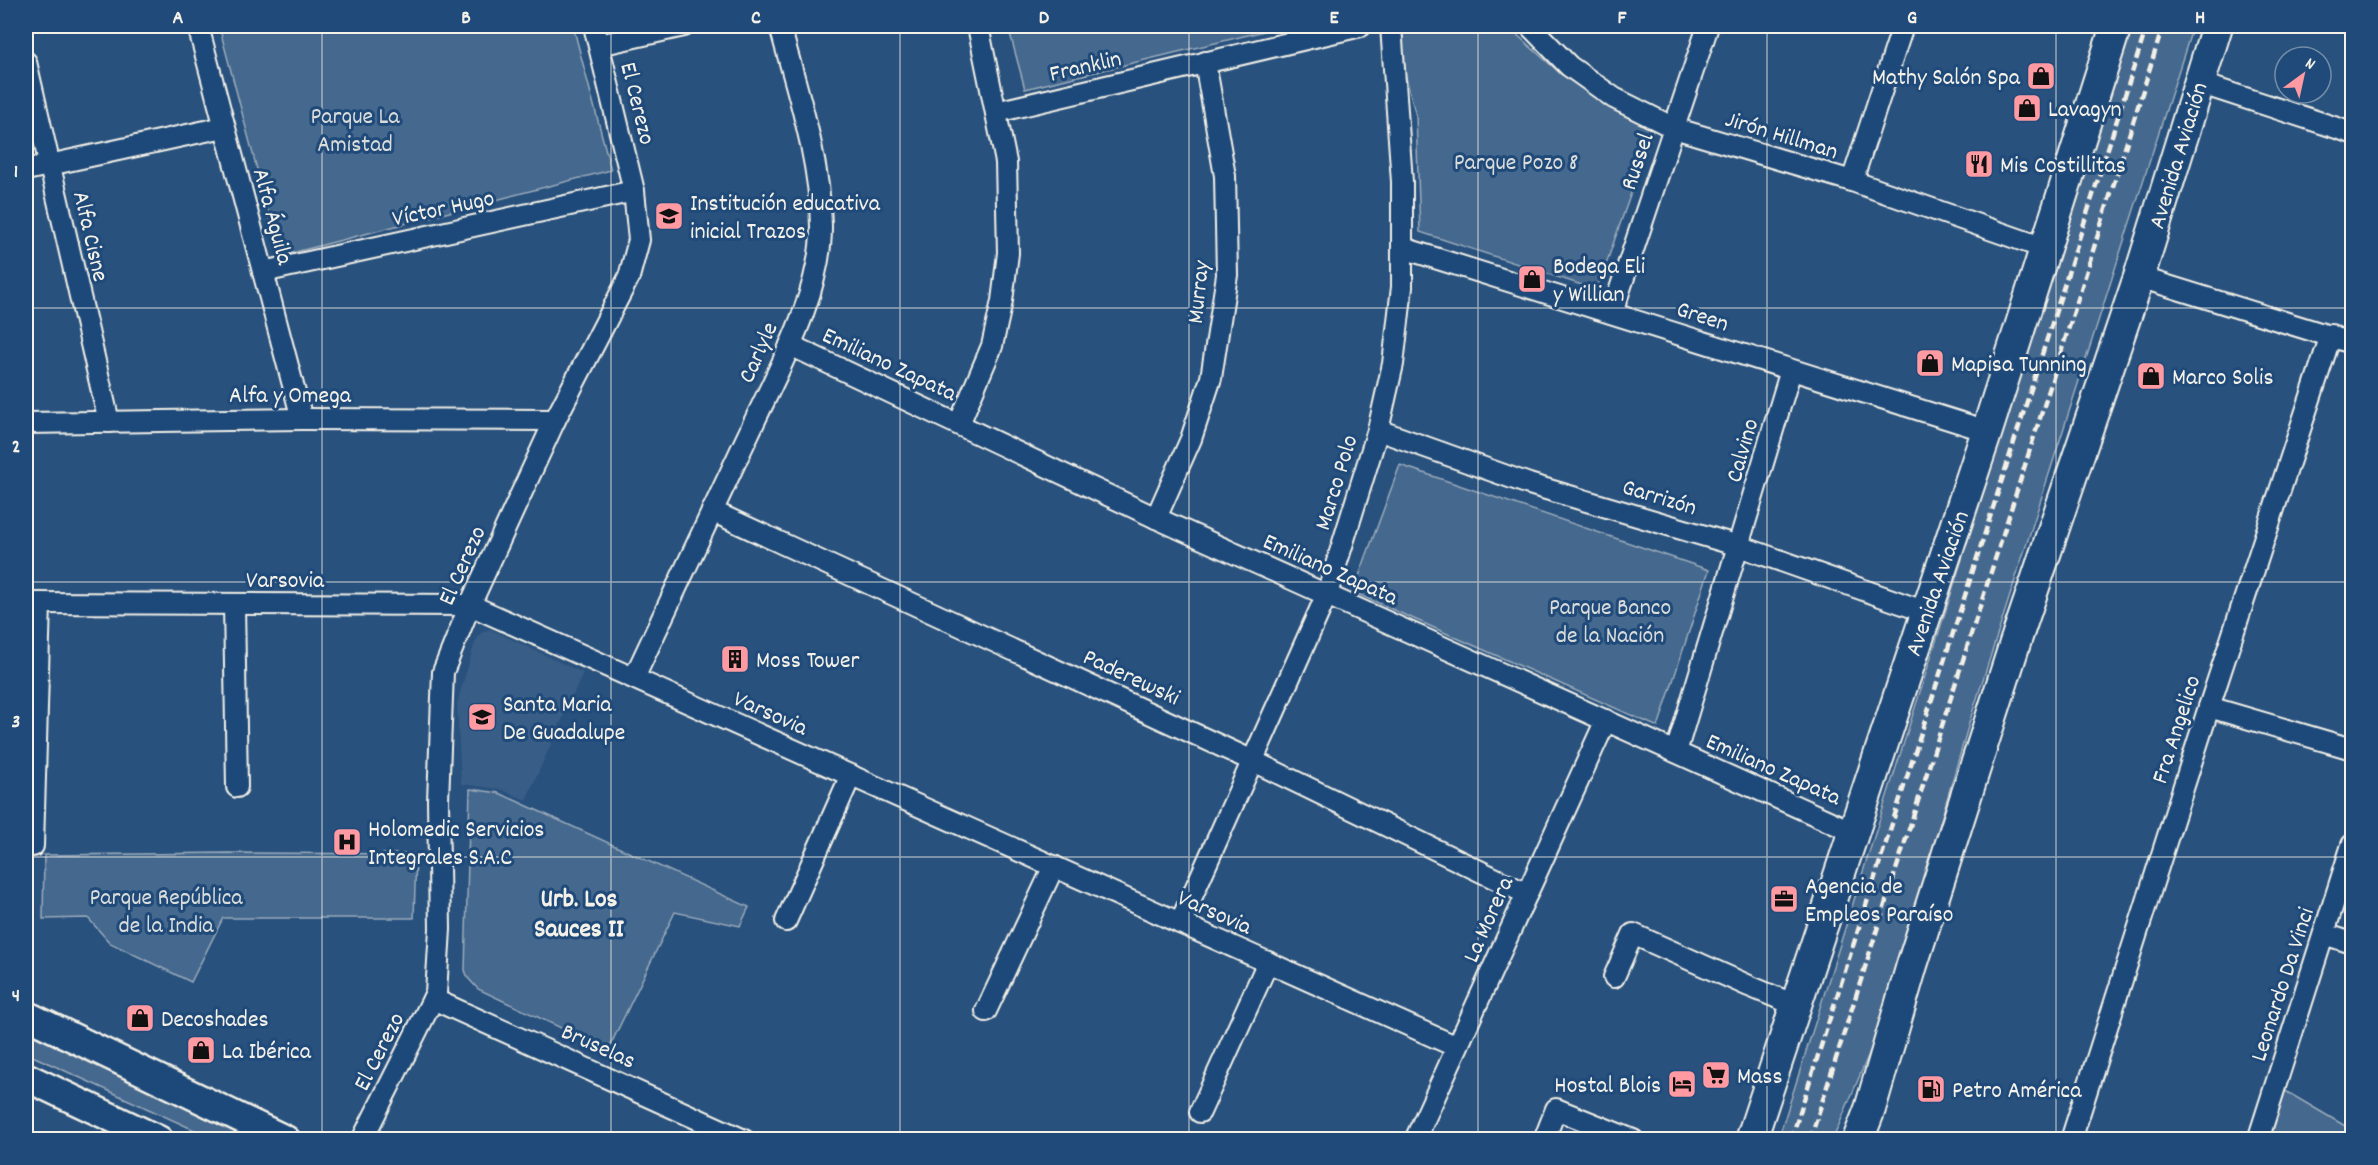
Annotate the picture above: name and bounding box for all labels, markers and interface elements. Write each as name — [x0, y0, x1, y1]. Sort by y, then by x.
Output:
text: A — [173, 5, 184, 33]
text: B — [461, 5, 471, 33]
text: C — [751, 5, 761, 33]
text: D — [1039, 5, 1050, 33]
text: E — [1329, 5, 1339, 33]
text: F — [1618, 5, 1628, 33]
text: G — [1907, 5, 1917, 33]
text: H — [2195, 5, 2205, 33]
street label: Franklin — [1046, 43, 1125, 93]
north arrow — [2273, 45, 2333, 105]
text: N — [2300, 53, 2319, 76]
street label: El Cerezo — [609, 59, 663, 148]
shop icon: Mathy Salón Spa — [2025, 60, 2057, 92]
place label: Mathy Salón Spa — [1872, 62, 2021, 96]
street label: Avenida Aviación — [2141, 78, 2218, 233]
shop icon: Lavagyn — [2011, 92, 2043, 124]
place label: Lavagyn — [2048, 94, 2122, 128]
park label: Parque La Amistad — [310, 101, 400, 163]
street label: Jirón Hillman — [1721, 104, 1842, 170]
street label: Russel — [1613, 129, 1665, 195]
park label: Parque Pozo 8 — [1454, 147, 1578, 181]
restaurant icon: Mis Costillitas — [1963, 148, 1995, 180]
place label: Mis Costillitas — [2000, 150, 2126, 184]
text: 1 — [14, 159, 18, 187]
street label: Alfa Águila — [242, 165, 300, 270]
street label: Víctor Hugo — [390, 183, 498, 237]
street label: Alfa Cisne — [62, 188, 116, 285]
place label: Institución educativa inicial Trazos — [690, 188, 881, 250]
school or university icon: Institución educativa inicial Trazos — [653, 200, 685, 232]
place label: Bodega Eli y Willian — [1553, 251, 1645, 313]
street label: Murray — [1180, 258, 1220, 326]
shop icon: Bodega Eli y Willian — [1516, 263, 1548, 295]
street label: Green — [1672, 293, 1733, 342]
street label: Carlyle — [731, 317, 788, 389]
street label: Emiliano Zapata — [816, 320, 962, 412]
shop icon: Mapisa Tunning — [1914, 347, 1946, 379]
place label: Mapisa Tunning — [1951, 349, 2087, 383]
shop icon: Marco Solis — [2135, 360, 2167, 392]
place label: Marco Solis — [2172, 362, 2274, 396]
street label: Alfa y Omega — [229, 380, 352, 414]
street label: Calvino — [1719, 415, 1769, 487]
street label: Marco Polo — [1307, 431, 1368, 535]
text: 2 — [12, 434, 20, 462]
street label: Garrizón — [1618, 471, 1701, 526]
street label: Avenida Aviación — [1898, 507, 1980, 661]
street label: El Cerezo — [431, 521, 496, 611]
street label: Emiliano Zapata — [1257, 526, 1403, 616]
street label: Varsovia — [246, 565, 325, 599]
park label: Parque Banco de la Nación — [1549, 592, 1671, 654]
street label: Paderewski — [1077, 641, 1185, 716]
building icon: Moss Tower — [719, 643, 751, 675]
place label: Moss Tower — [756, 645, 860, 679]
street label: Fra Angelico — [2144, 671, 2211, 788]
street label: Varsovia — [727, 683, 813, 746]
place label: Santa Maria De Guadalupe — [503, 689, 625, 751]
school or university icon: Santa Maria De Guadalupe — [466, 701, 498, 733]
text: 3 — [12, 709, 20, 737]
street label: Emiliano Zapata — [1700, 726, 1846, 816]
place label: Holomedic Servicios Integrales S.A.C — [368, 814, 544, 876]
hospital icon: Holomedic Servicios Integrales S.A.C — [331, 826, 363, 858]
street label: La Morera — [1456, 871, 1524, 969]
place label: Agencia de Empleos Paraíso — [1805, 871, 1954, 933]
park label: Parque República de la India — [89, 882, 243, 944]
district label: Urb. Los Sauces II — [534, 882, 625, 949]
street label: Varsovia — [1171, 882, 1257, 945]
office icon: Agencia de Empleos Paraíso — [1768, 883, 1800, 915]
street label: Leonardo Da Vinci — [2243, 904, 2325, 1066]
text: 4 — [12, 983, 20, 1011]
shop icon: Decoshades — [124, 1002, 156, 1034]
place label: Decoshades — [161, 1004, 269, 1038]
street label: El Cerezo — [347, 1007, 415, 1097]
street label: Bruselas — [555, 1016, 640, 1079]
shop icon: La Ibérica — [185, 1034, 217, 1066]
place label: La Ibérica — [222, 1036, 312, 1070]
supermarket icon: Mass — [1700, 1059, 1732, 1091]
place label: Mass — [1737, 1061, 1783, 1095]
hotel icon: Hostal Blois — [1666, 1068, 1698, 1100]
place label: Hostal Blois — [1554, 1070, 1661, 1104]
fuel station icon: Petro América — [1915, 1073, 1947, 1105]
place label: Petro América — [1952, 1075, 2082, 1109]

